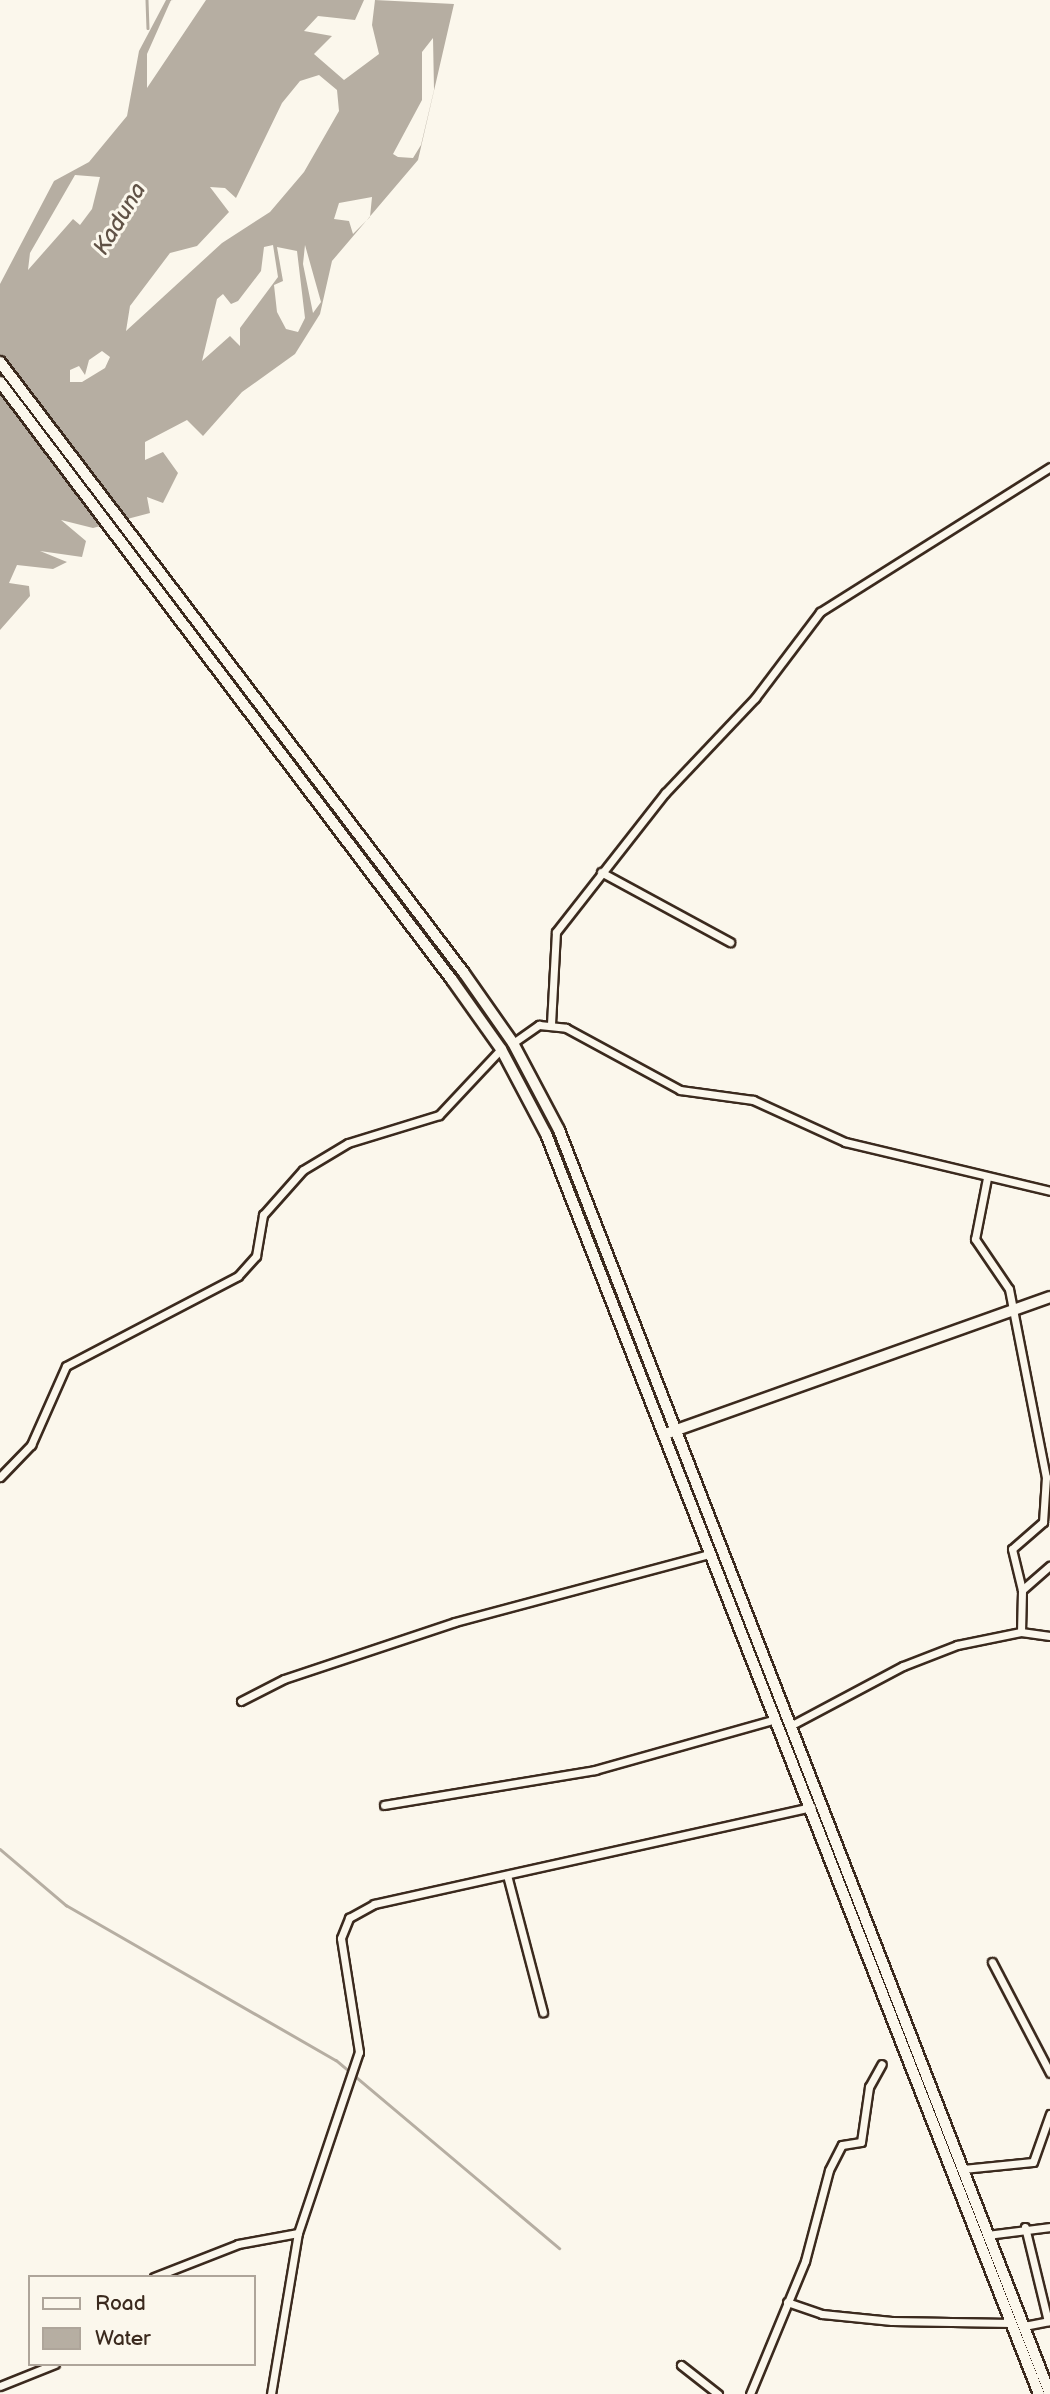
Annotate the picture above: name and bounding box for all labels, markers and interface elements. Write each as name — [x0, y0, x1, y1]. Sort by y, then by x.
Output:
water label: Kaduna — [88, 178, 152, 260]
legend — [28, 2275, 256, 2366]
text: Road — [95, 2291, 146, 2316]
text: Water — [95, 2326, 151, 2351]

